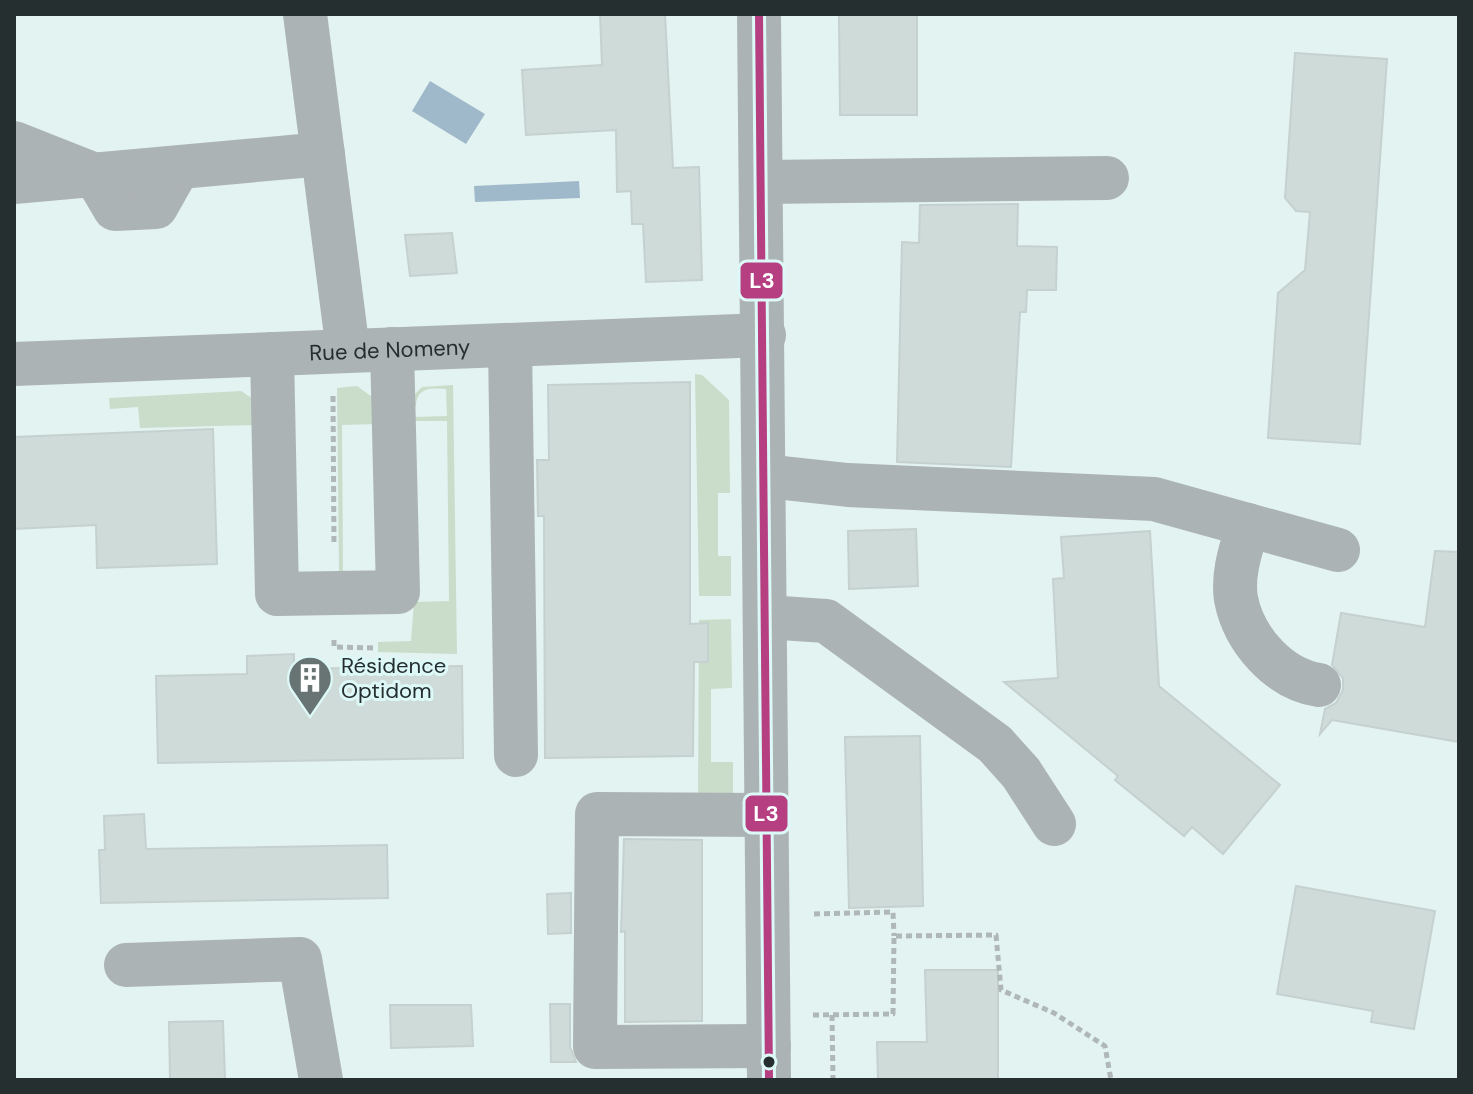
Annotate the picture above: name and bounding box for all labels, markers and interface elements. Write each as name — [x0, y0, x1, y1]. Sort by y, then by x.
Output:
line badge: L3 — [739, 261, 784, 300]
text: L3 — [749, 266, 775, 295]
street label: Rue de Nomeny — [309, 332, 471, 368]
place label: Résidence Optidom — [341, 651, 446, 705]
building icon: Résidence Optidom — [286, 654, 334, 717]
line badge: L3 — [744, 794, 789, 833]
text: L3 — [753, 799, 779, 828]
unlabelled marker — [761, 1054, 777, 1070]

